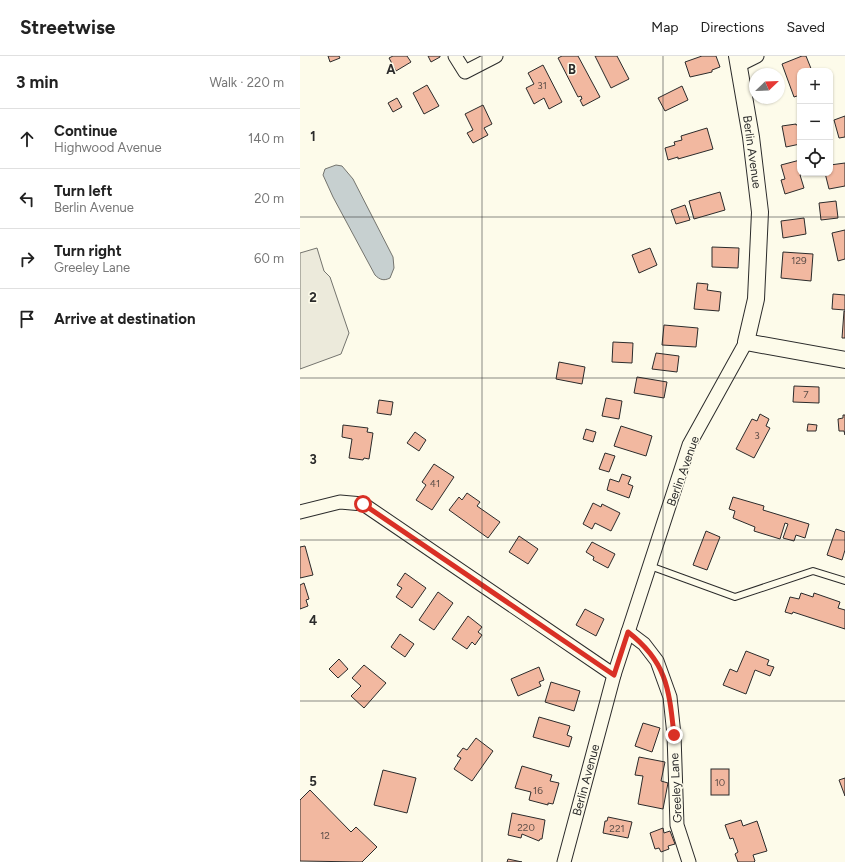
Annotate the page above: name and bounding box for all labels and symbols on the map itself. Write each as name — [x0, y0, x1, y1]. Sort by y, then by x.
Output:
text: A — [386, 62, 396, 77]
text: B — [568, 62, 576, 77]
north arrow — [749, 68, 785, 104]
house number: 31 — [537, 79, 547, 92]
street label: Berlin Avenue — [740, 115, 764, 190]
text: 1 — [310, 129, 316, 144]
house number: 129 — [791, 254, 807, 267]
text: 2 — [309, 290, 317, 305]
house number: 7 — [803, 388, 809, 401]
house number: 3 — [754, 429, 760, 442]
street label: Berlin Avenue — [664, 434, 702, 508]
text: 3 — [309, 452, 317, 467]
house number: 41 — [430, 477, 440, 490]
route start — [354, 495, 372, 513]
text: 4 — [309, 613, 317, 628]
route end — [665, 726, 683, 744]
street label: Berlin Avenue — [570, 742, 602, 817]
street label: Greeley Lane — [667, 752, 685, 823]
text: 5 — [309, 774, 317, 789]
house number: 10 — [715, 776, 725, 789]
house number: 16 — [533, 784, 543, 797]
house number: 220 — [517, 821, 535, 834]
house number: 221 — [609, 822, 625, 835]
house number: 12 — [320, 829, 330, 842]

